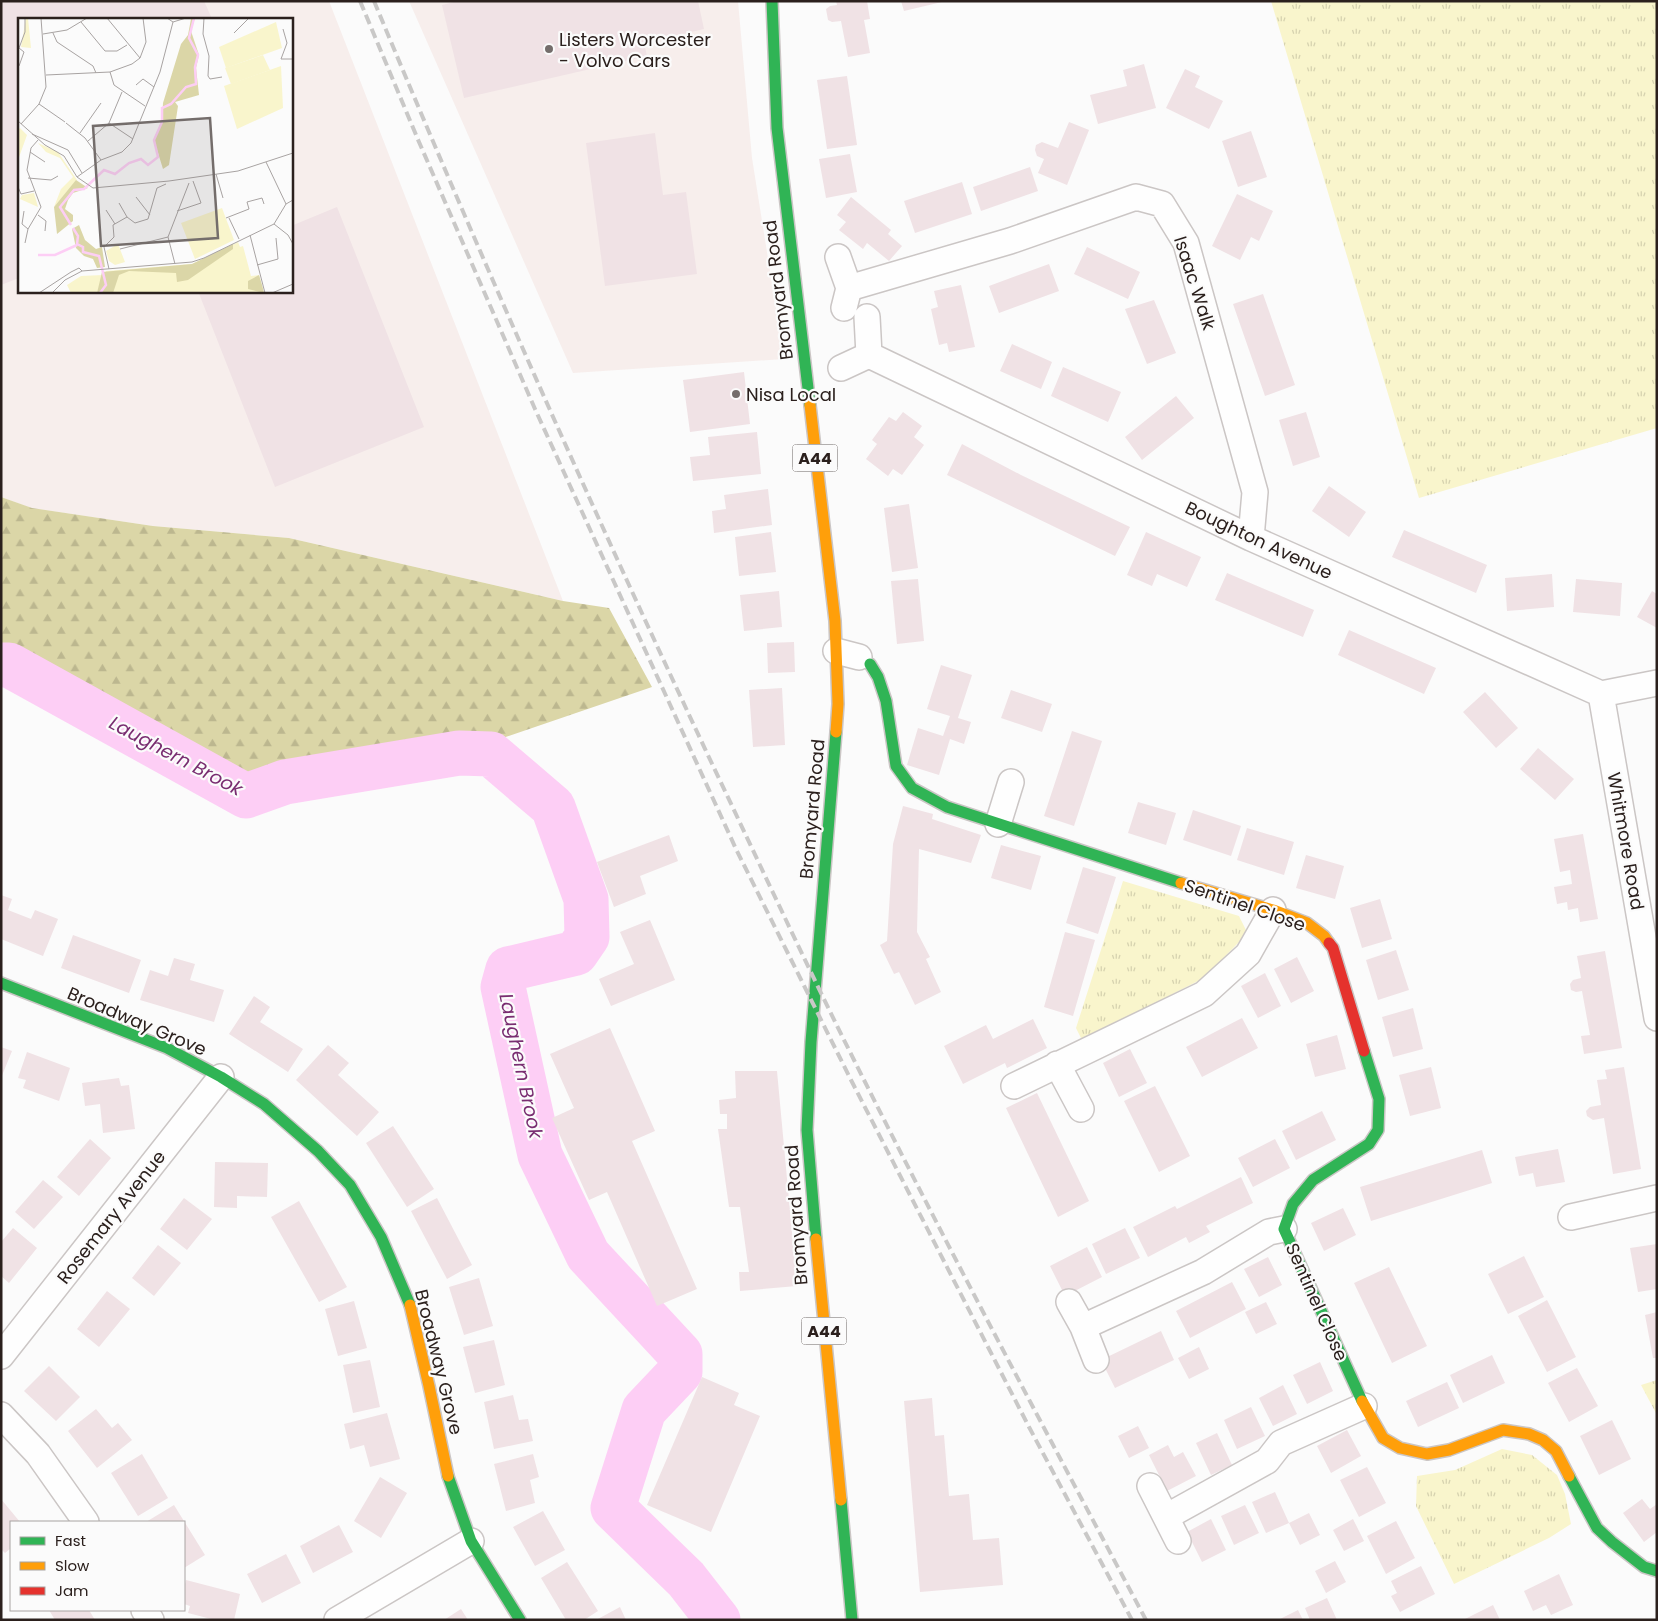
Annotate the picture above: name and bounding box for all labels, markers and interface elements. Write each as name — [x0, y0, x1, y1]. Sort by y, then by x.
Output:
inset map — [18, 18, 292, 292]
place label: Listers Worcester - Volvo Cars — [559, 27, 711, 73]
marker: Listers Worcester - Volvo Cars — [543, 43, 555, 55]
street label: Bromyard Road — [757, 219, 799, 361]
street label: Isaac Walk — [1168, 233, 1222, 334]
place label: Nisa Local — [746, 382, 836, 407]
marker: Nisa Local — [730, 388, 742, 400]
road number: A44 — [792, 444, 838, 472]
street label: Boughton Avenue — [1181, 495, 1337, 585]
water label: Laughern Brook — [104, 709, 249, 803]
street label: Bromyard Road — [793, 738, 831, 880]
street label: Whitmore Road — [1602, 770, 1650, 912]
street label: Sentinel Close — [1181, 873, 1309, 937]
street label: Broadway Grove — [64, 980, 210, 1062]
water label: Laughern Brook — [492, 991, 550, 1142]
street label: Bromyard Road — [779, 1144, 813, 1286]
street label: Rosemary Avenue — [51, 1145, 171, 1289]
street label: Sentinel Close — [1280, 1239, 1354, 1365]
street label: Broadway Grove — [409, 1287, 469, 1437]
road number: A44 — [802, 1318, 846, 1344]
legend — [10, 1521, 185, 1611]
text: Fast — [55, 1530, 86, 1551]
text: Slow — [55, 1555, 90, 1576]
text: Jam — [55, 1580, 89, 1601]

